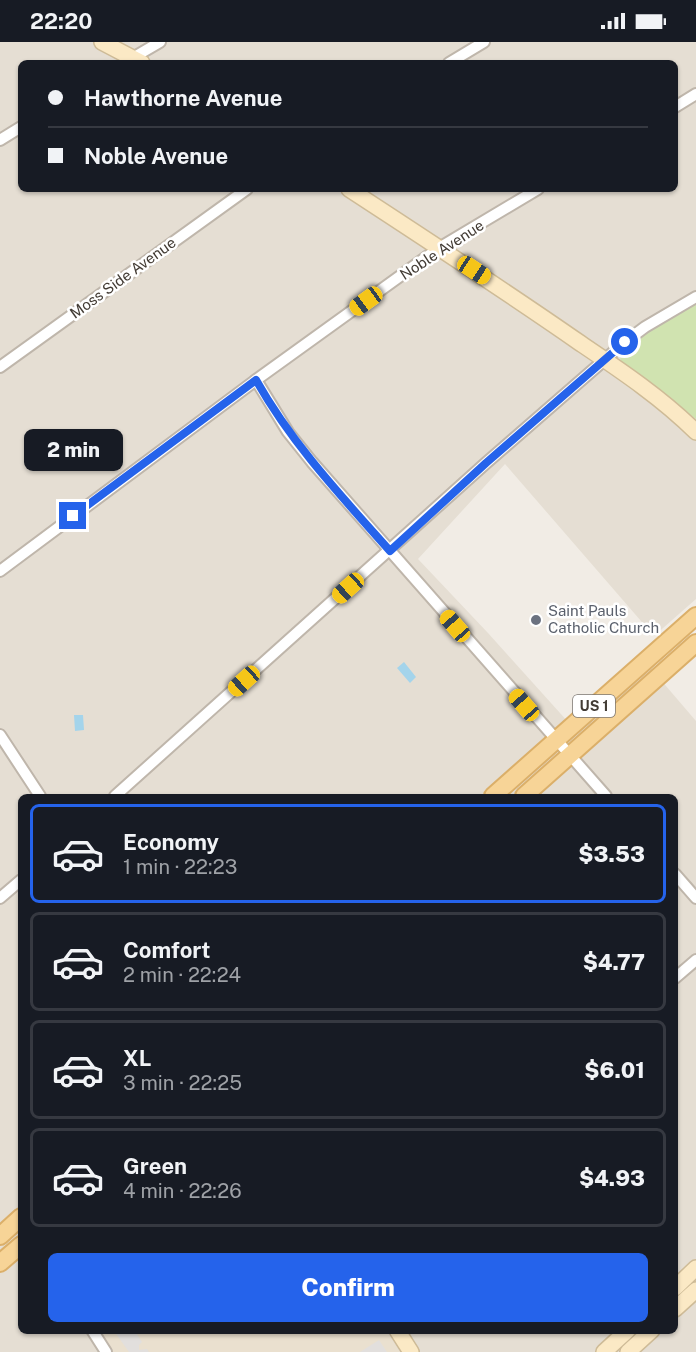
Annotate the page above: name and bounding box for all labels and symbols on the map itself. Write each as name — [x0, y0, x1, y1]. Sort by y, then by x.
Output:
street label: Noble Avenue — [397, 216, 487, 283]
street label: Moss Side Avenue — [66, 234, 179, 322]
car — [454, 253, 494, 287]
car — [346, 283, 386, 319]
route start — [611, 328, 638, 355]
callout: 2 min — [23, 429, 122, 471]
route end — [59, 502, 86, 529]
car — [329, 569, 367, 607]
place label: Saint Pauls Catholic Church — [548, 602, 659, 636]
car — [436, 607, 474, 645]
marker: Saint Pauls Catholic Church — [529, 613, 543, 627]
car — [225, 662, 263, 700]
car — [505, 686, 543, 724]
road number: US 1 — [573, 695, 615, 717]

